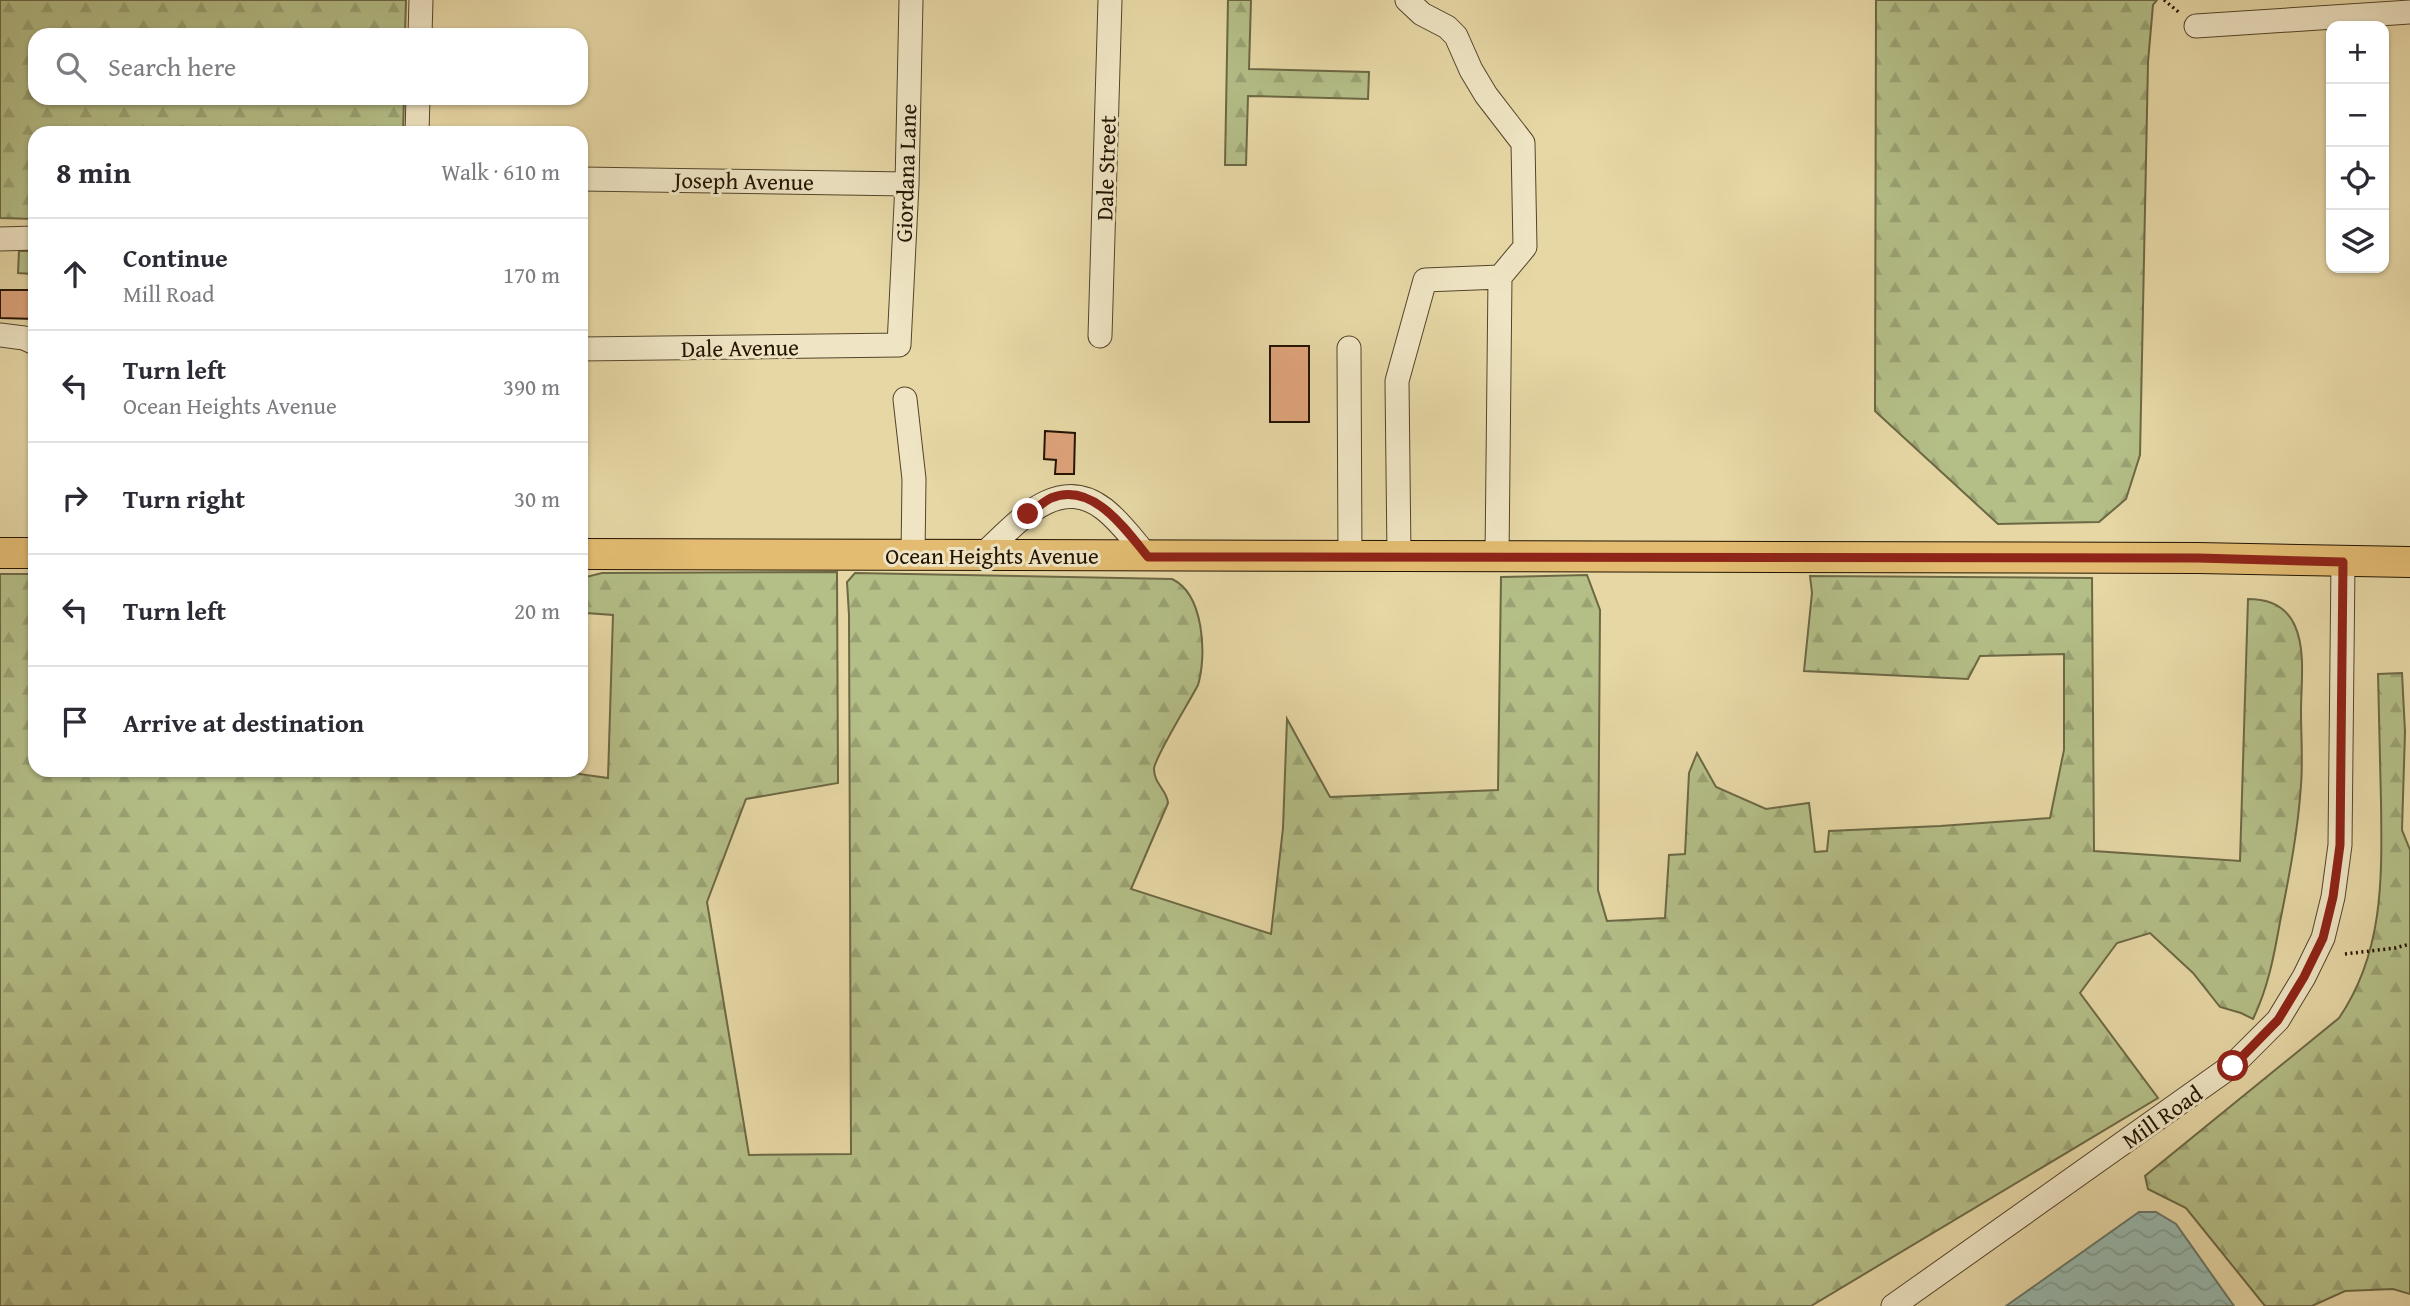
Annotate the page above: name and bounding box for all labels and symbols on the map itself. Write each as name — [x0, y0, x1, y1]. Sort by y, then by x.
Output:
street label: Giordana Lane — [887, 103, 924, 243]
street label: Dale Street — [1087, 115, 1124, 221]
street label: Joseph Avenue — [671, 163, 814, 198]
street label: Dale Avenue — [681, 330, 799, 365]
route end — [1012, 498, 1043, 529]
street label: Ocean Heights Avenue — [885, 539, 1099, 572]
route start — [2217, 1050, 2248, 1081]
street label: Mill Road — [2115, 1076, 2209, 1156]

